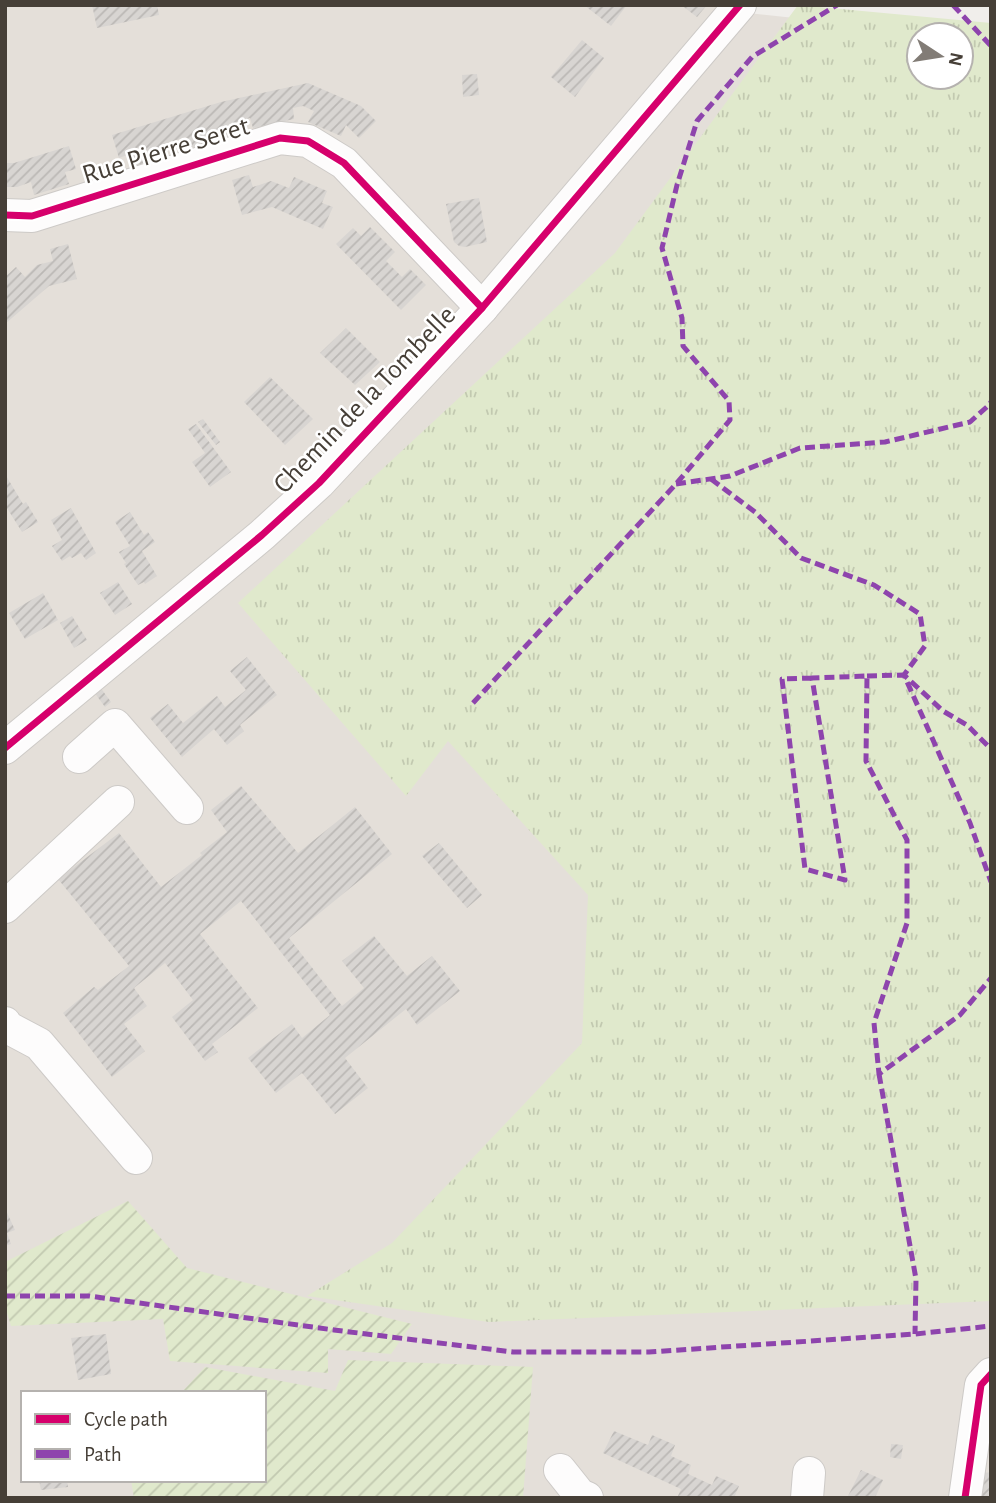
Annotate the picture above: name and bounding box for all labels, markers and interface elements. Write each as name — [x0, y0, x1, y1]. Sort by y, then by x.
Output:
north arrow — [905, 21, 975, 91]
text: N — [944, 51, 966, 68]
street label: Rue Pierre Seret — [79, 112, 253, 190]
street label: Chemin de la Tombelle — [269, 301, 461, 499]
legend — [21, 1391, 266, 1482]
text: Cycle path — [84, 1409, 168, 1430]
text: Path — [84, 1444, 122, 1465]

